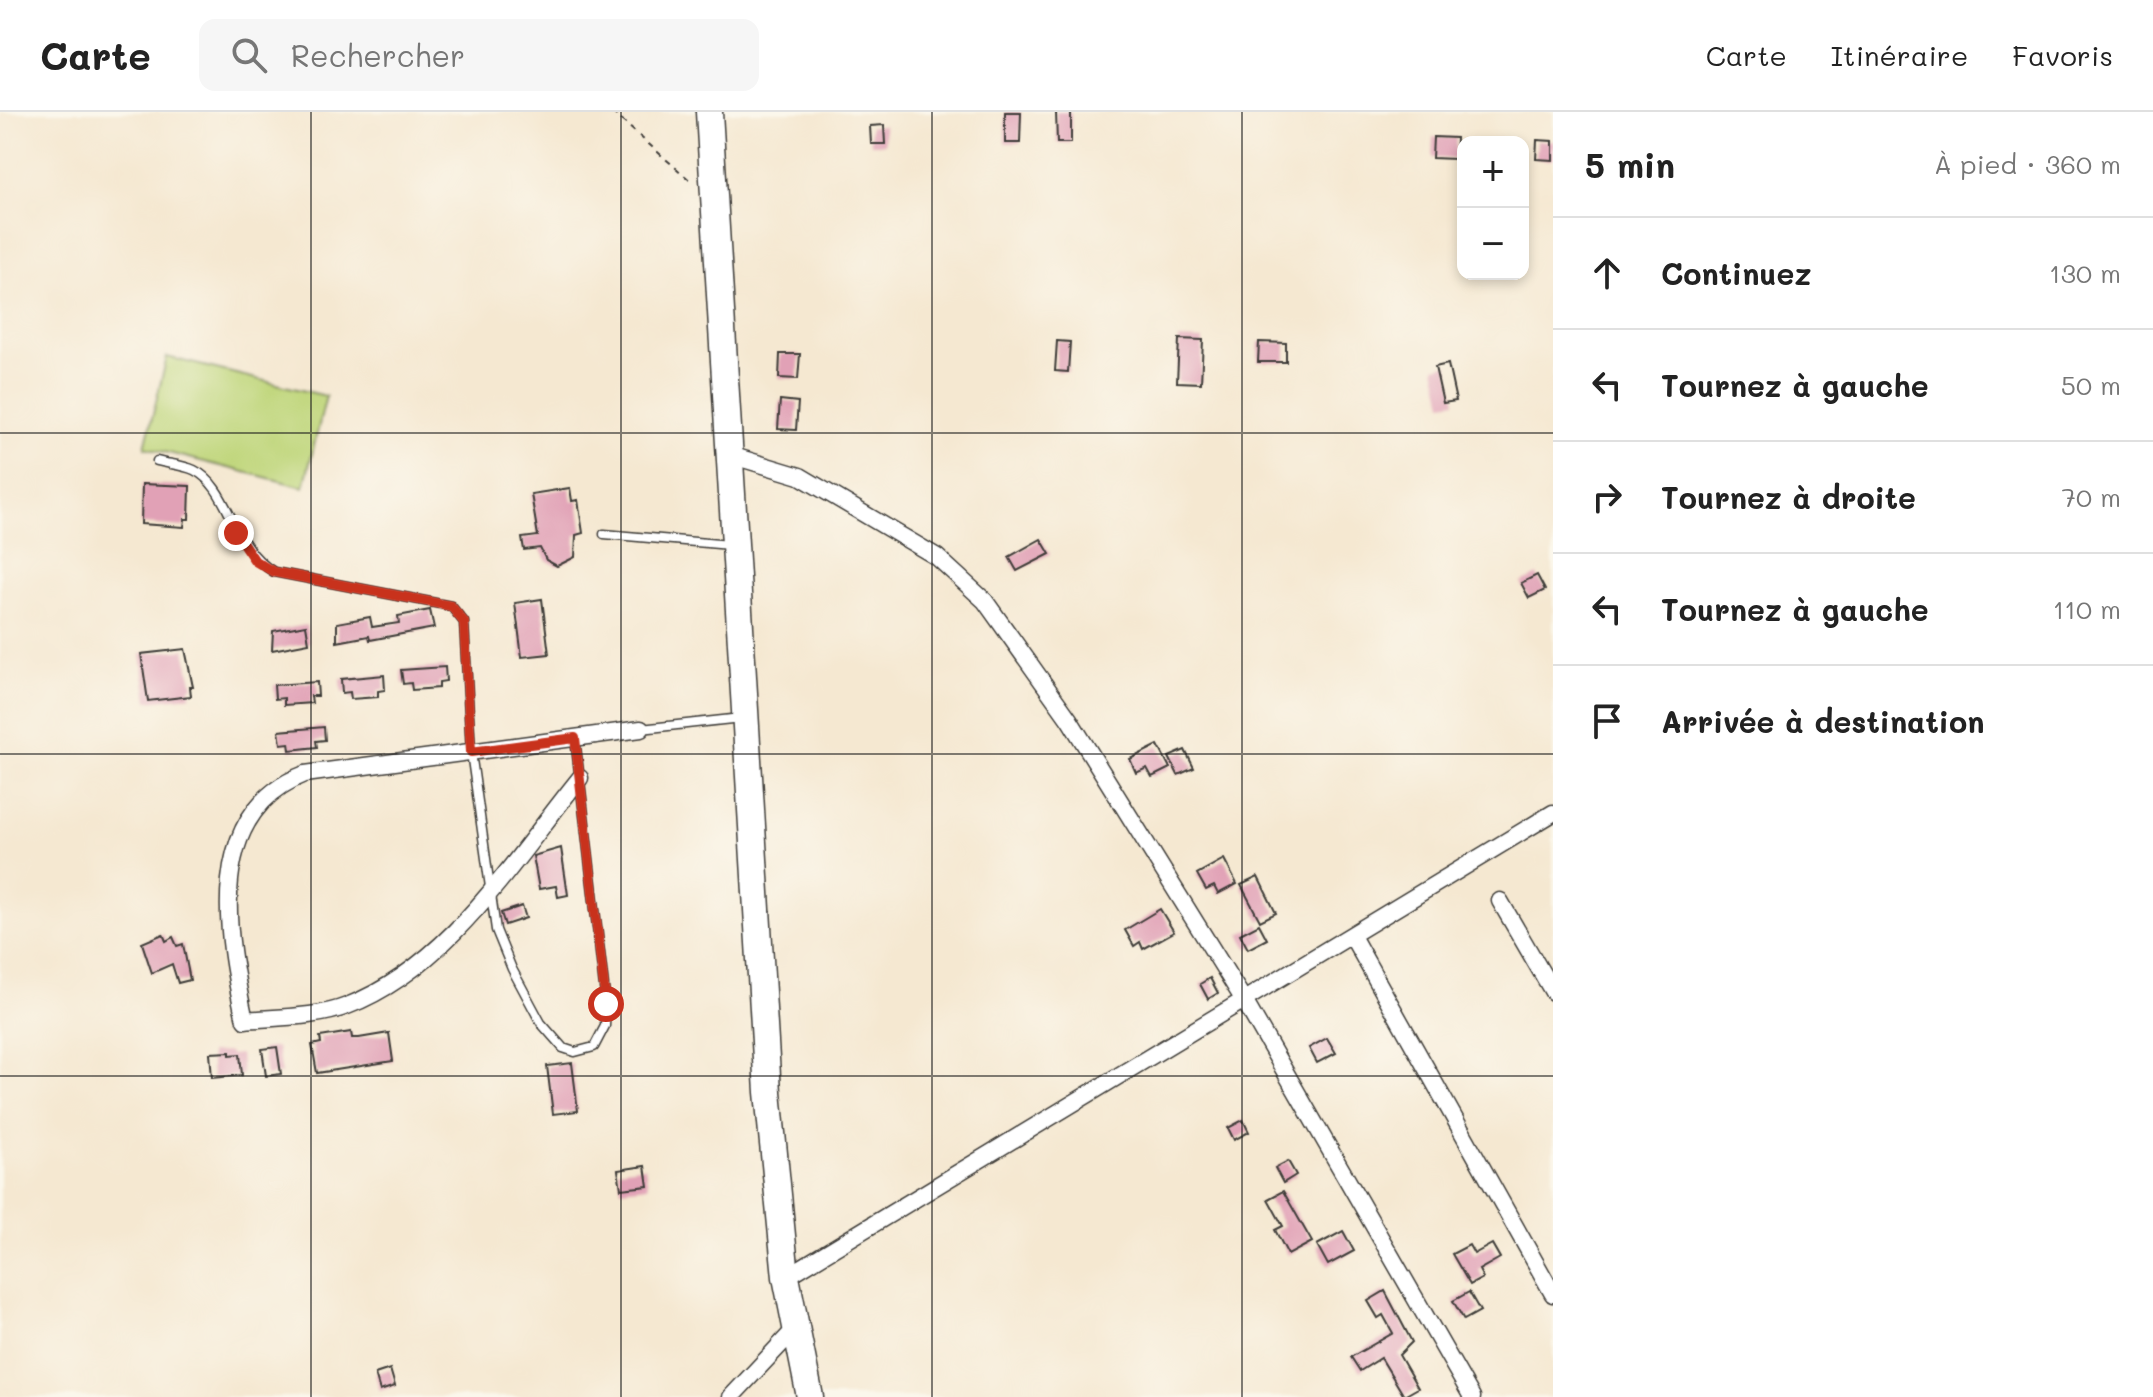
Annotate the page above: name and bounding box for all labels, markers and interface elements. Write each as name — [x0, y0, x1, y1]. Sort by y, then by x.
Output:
search box — [199, 19, 759, 91]
text: Carte — [40, 30, 151, 80]
icon: search — [227, 33, 271, 77]
text: Rechercher — [291, 35, 465, 75]
text: Carte — [1706, 37, 1787, 73]
text: Itinéraire — [1831, 37, 1968, 73]
text: Favoris — [2012, 37, 2113, 73]
map controls — [1457, 136, 1529, 280]
button: + — [1457, 136, 1529, 208]
text: 5 min — [1585, 142, 1675, 187]
text: À pied · 360 m — [1934, 147, 2121, 181]
button: − — [1457, 208, 1529, 280]
icon: ahead — [1585, 251, 1629, 295]
text: Continuez — [1661, 253, 1811, 293]
text: 130 m — [2049, 256, 2121, 290]
icon: left — [1585, 363, 1629, 407]
text: Tournez à gauche — [1661, 365, 1929, 405]
text: 50 m — [2061, 368, 2121, 402]
icon: right — [1585, 475, 1629, 519]
text: Tournez à droite — [1661, 477, 1916, 517]
text: 70 m — [2061, 480, 2121, 514]
route end — [218, 515, 254, 551]
icon: left — [1585, 587, 1629, 631]
text: Tournez à gauche — [1661, 589, 1929, 629]
text: 110 m — [2053, 592, 2121, 626]
icon: arrive — [1585, 699, 1629, 743]
text: Arrivée à destination — [1661, 701, 1984, 741]
route start — [588, 986, 624, 1022]

